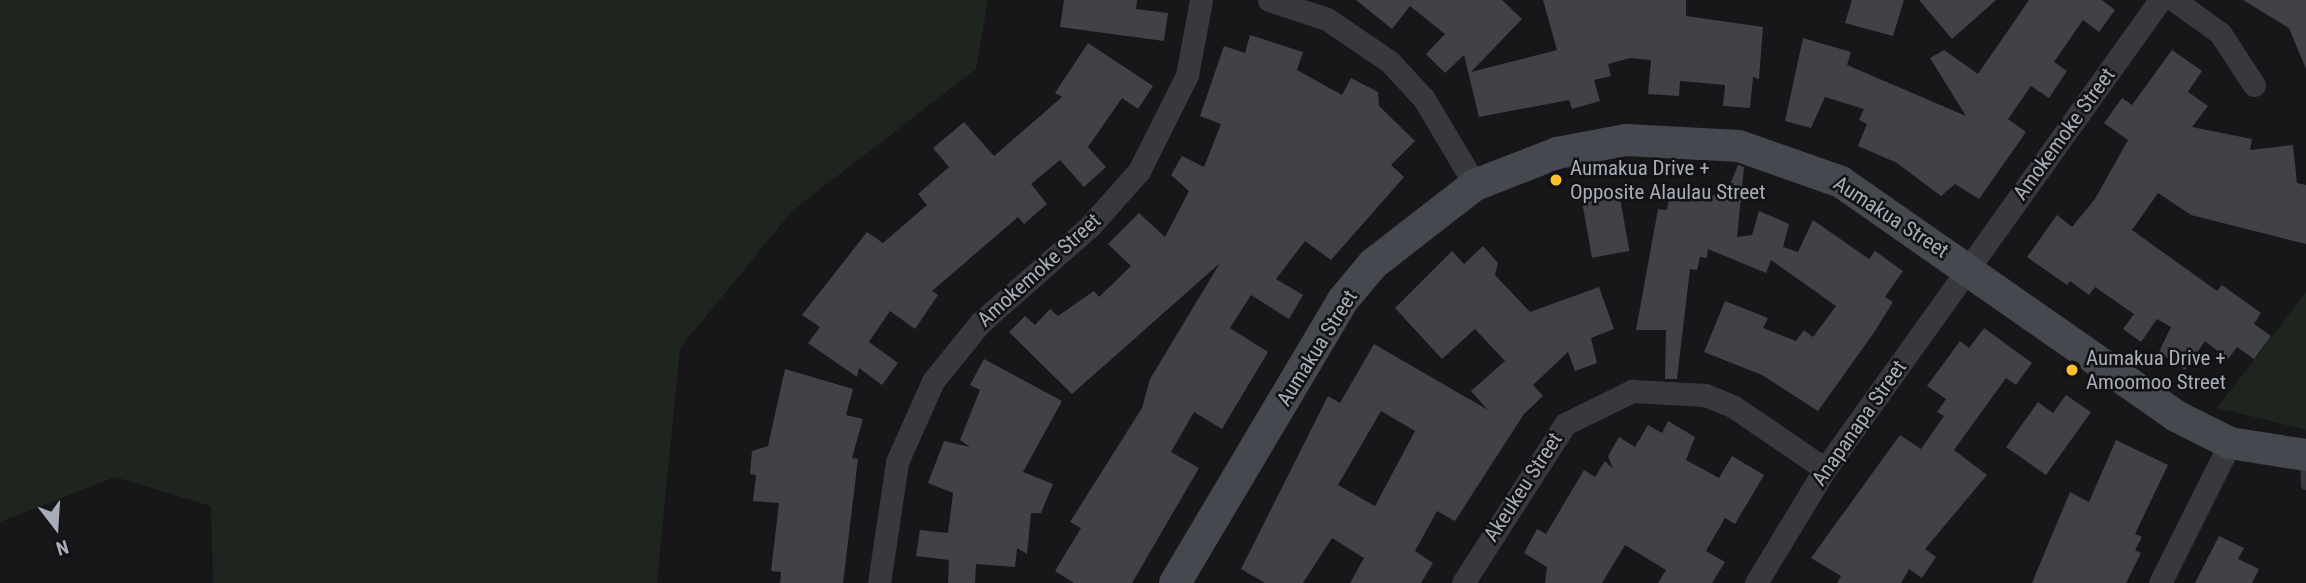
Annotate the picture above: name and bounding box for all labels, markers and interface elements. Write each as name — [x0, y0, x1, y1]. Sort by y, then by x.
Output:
street label: Amokemoke Street — [2008, 63, 2120, 205]
place label: Aumakua Drive + Opposite Alaulau Street — [1570, 155, 1765, 205]
street label: Aumakua Street — [1829, 171, 1953, 263]
marker: Aumakua Drive + Opposite Alaulau Street — [1548, 172, 1564, 188]
street label: Amokemoke Street — [972, 208, 1106, 332]
street label: Aumakua Street — [1271, 285, 1363, 411]
place label: Aumakua Drive + Amoomoo Street — [2086, 345, 2226, 395]
street label: Anapanapa Street — [1806, 355, 1912, 491]
marker: Aumakua Drive + Amoomoo Street — [2064, 362, 2080, 378]
street label: Akeukeu Street — [1478, 428, 1568, 546]
north arrow — [21, 492, 91, 562]
text: N — [53, 535, 71, 560]

